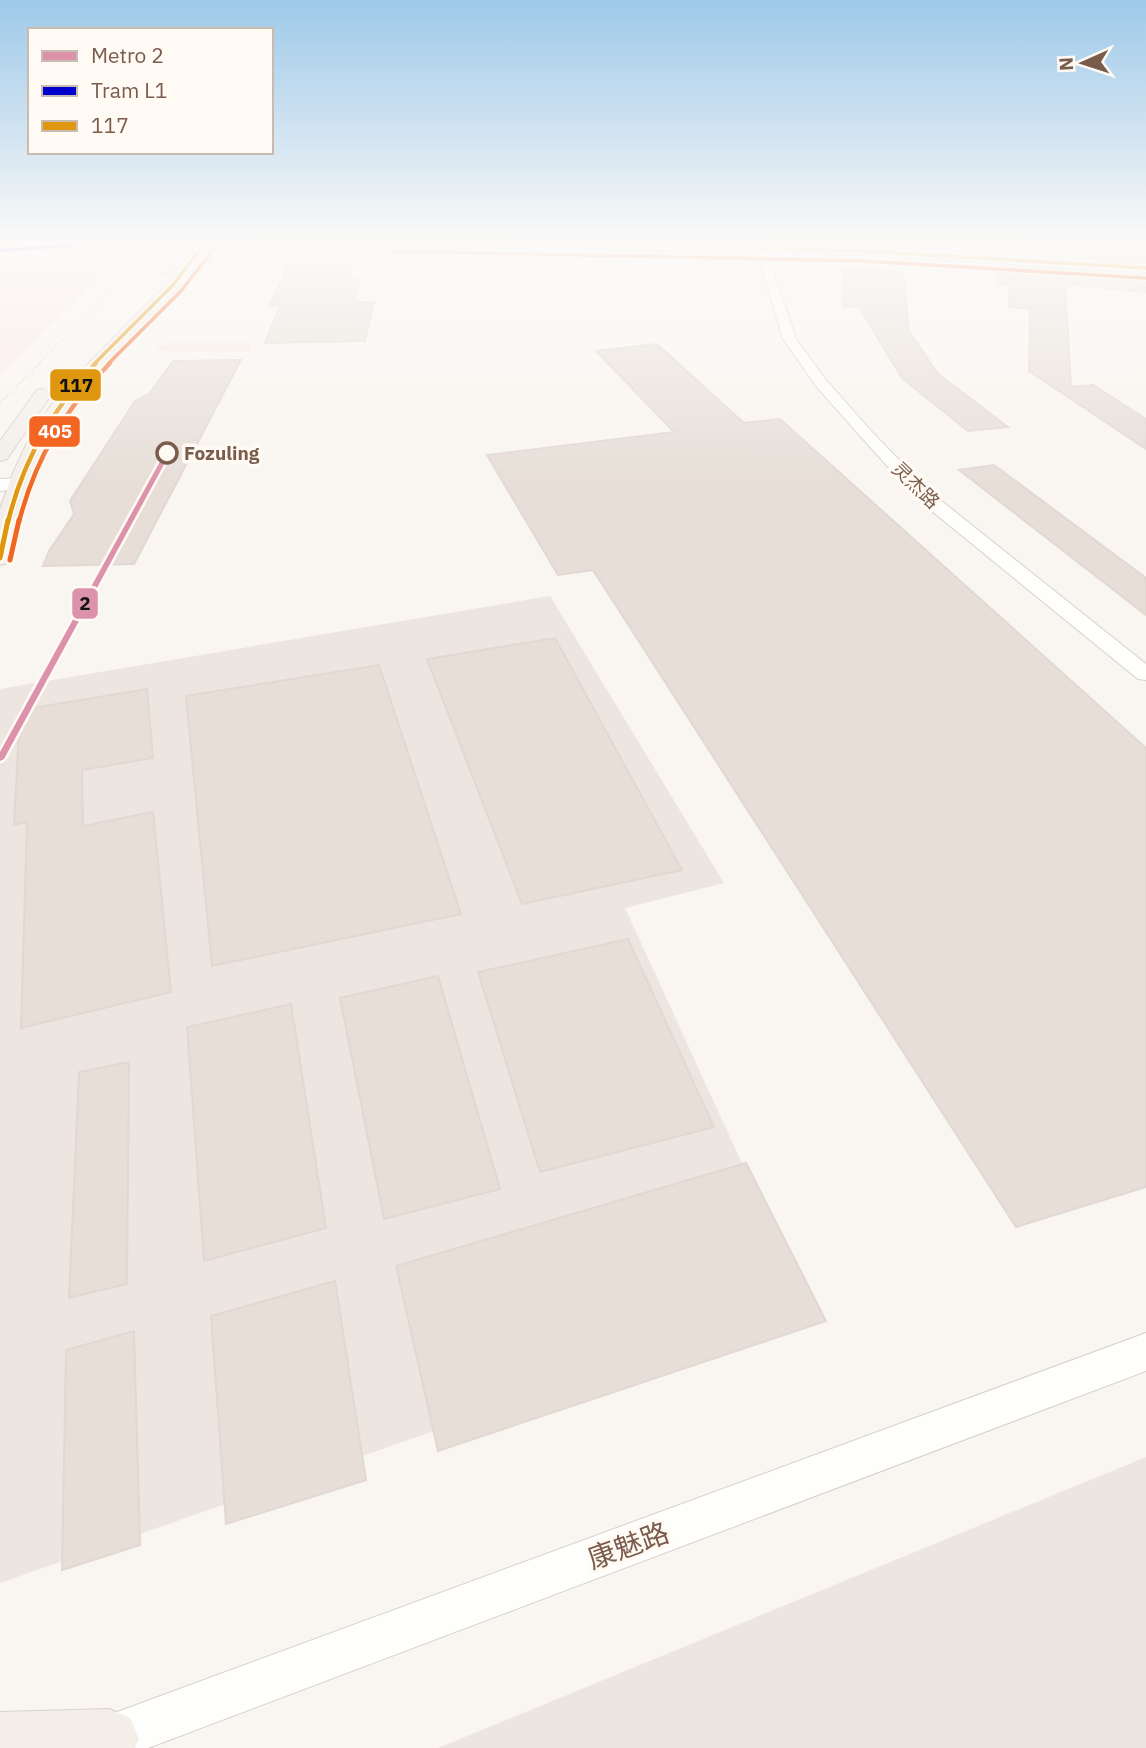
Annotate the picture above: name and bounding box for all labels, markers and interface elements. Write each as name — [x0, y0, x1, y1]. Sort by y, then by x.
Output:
legend — [28, 28, 273, 154]
north arrow — [1048, 28, 1118, 98]
text: Metro 2 — [91, 41, 164, 69]
text: N — [1054, 56, 1078, 71]
text: Tram L1 — [91, 76, 167, 104]
text: 117 — [91, 111, 129, 139]
line badge: 117 — [49, 368, 102, 402]
text: 117 — [59, 373, 93, 397]
line badge: 405 — [28, 415, 81, 448]
text: 405 — [38, 419, 72, 443]
place label: Fozuling — [184, 441, 260, 465]
marker: Fozuling — [156, 442, 178, 464]
street label: 灵杰路 — [887, 457, 945, 513]
line badge: 2 — [71, 587, 99, 620]
text: 2 — [79, 591, 91, 615]
street label: 康魅路 — [582, 1513, 674, 1577]

